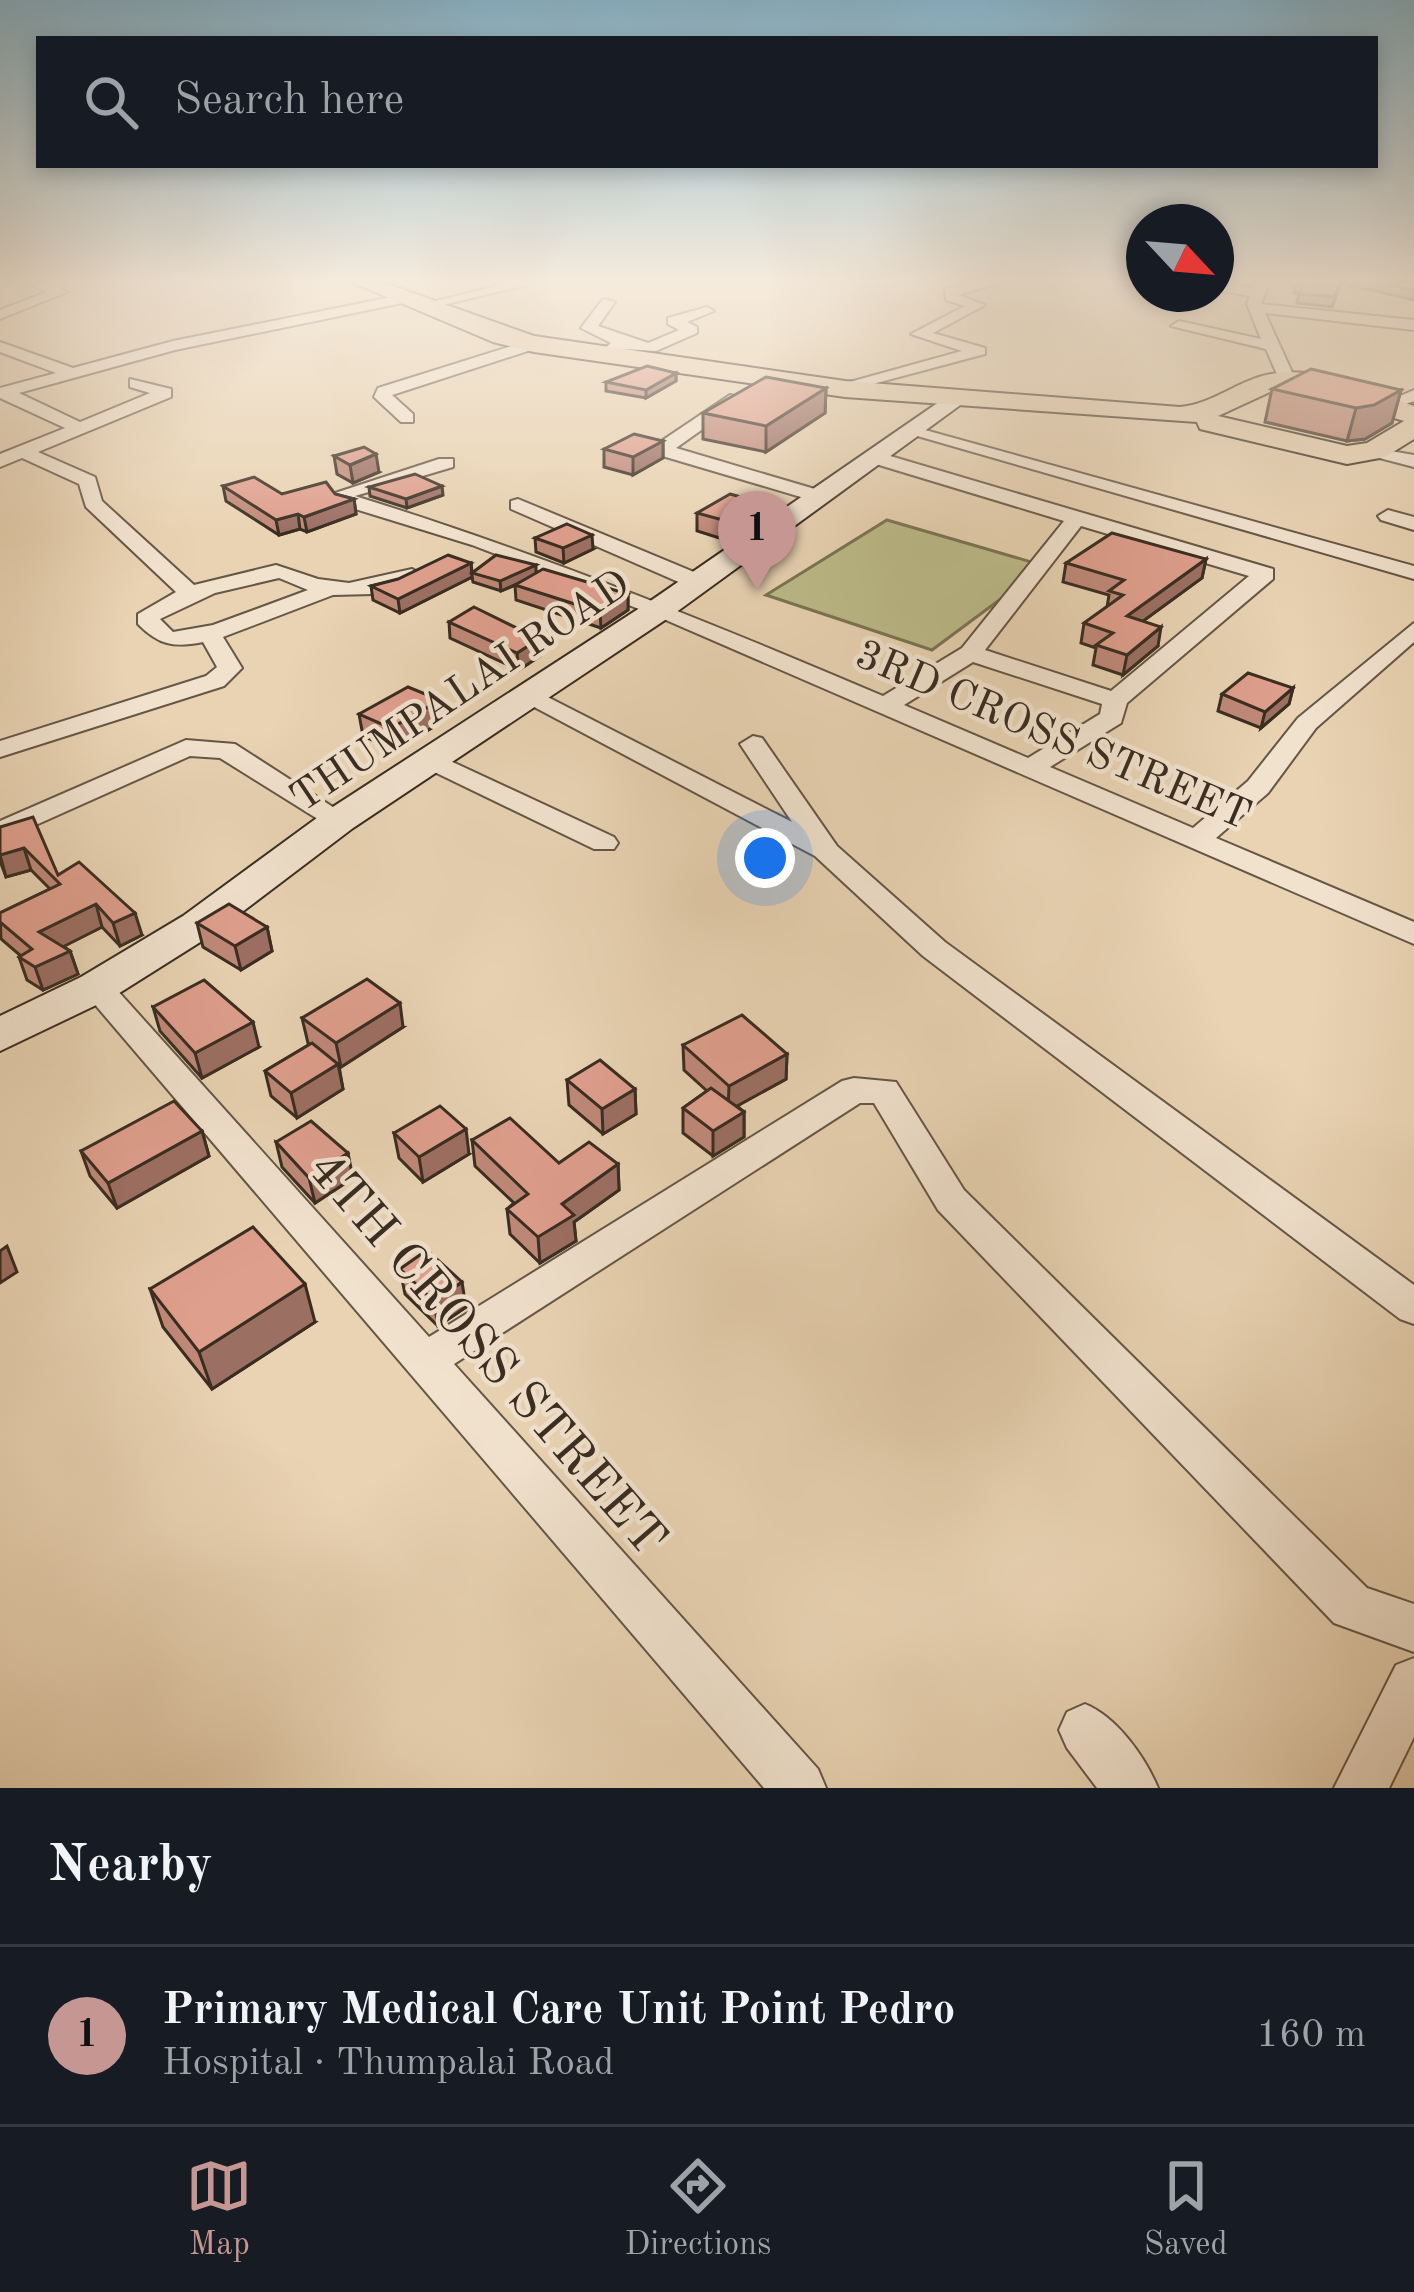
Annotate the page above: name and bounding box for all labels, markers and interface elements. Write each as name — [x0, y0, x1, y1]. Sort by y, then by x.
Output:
search box — [36, 36, 1378, 168]
icon: search — [78, 69, 144, 135]
text: Search here — [174, 79, 404, 124]
north arrow — [1126, 204, 1234, 312]
pin: 1 — [718, 491, 796, 590]
street label: THUMPALAI ROAD — [284, 563, 638, 821]
street label: 3RD CROSS STREET — [849, 634, 1256, 839]
your location — [735, 828, 795, 888]
street label: 4TH CROSS STREET — [297, 1144, 674, 1566]
text: Nearby — [48, 1841, 213, 1892]
text: Primary Medical Care Unit Point Pedro — [162, 1989, 955, 2034]
text: 1 — [76, 2016, 98, 2055]
text: 160 m — [1256, 2016, 1366, 2055]
text: Hospital · Thumpalai Road — [162, 2044, 614, 2083]
tab: Map — [186, 2153, 252, 2266]
tab: Directions — [625, 2153, 771, 2266]
tab: Saved — [1144, 2153, 1228, 2266]

